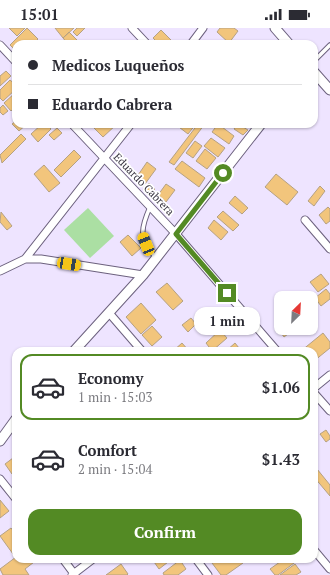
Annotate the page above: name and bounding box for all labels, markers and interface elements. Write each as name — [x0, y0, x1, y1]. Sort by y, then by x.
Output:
text: 15:01 — [20, 4, 59, 24]
text: Medicos Luqueños — [52, 55, 184, 75]
text: Eduardo Cabrera — [52, 94, 172, 114]
street label: Eduardo Cabrera — [111, 150, 178, 219]
route start — [214, 164, 232, 182]
car — [136, 231, 156, 257]
car — [56, 256, 82, 272]
route end — [218, 284, 236, 302]
north arrow — [274, 291, 318, 335]
map controls — [274, 291, 318, 335]
callout: 1 min — [194, 307, 260, 335]
text: 1 min — [209, 312, 245, 330]
text: Economy — [78, 368, 143, 388]
icon: car — [30, 369, 66, 405]
text: $1.06 — [262, 377, 300, 397]
text: 1 min · 15:03 — [78, 388, 152, 406]
text: Comfort — [78, 440, 137, 460]
icon: car — [30, 441, 66, 477]
text: $1.43 — [262, 449, 300, 469]
text: 2 min · 15:04 — [78, 460, 152, 478]
button: Confirm — [28, 509, 302, 555]

